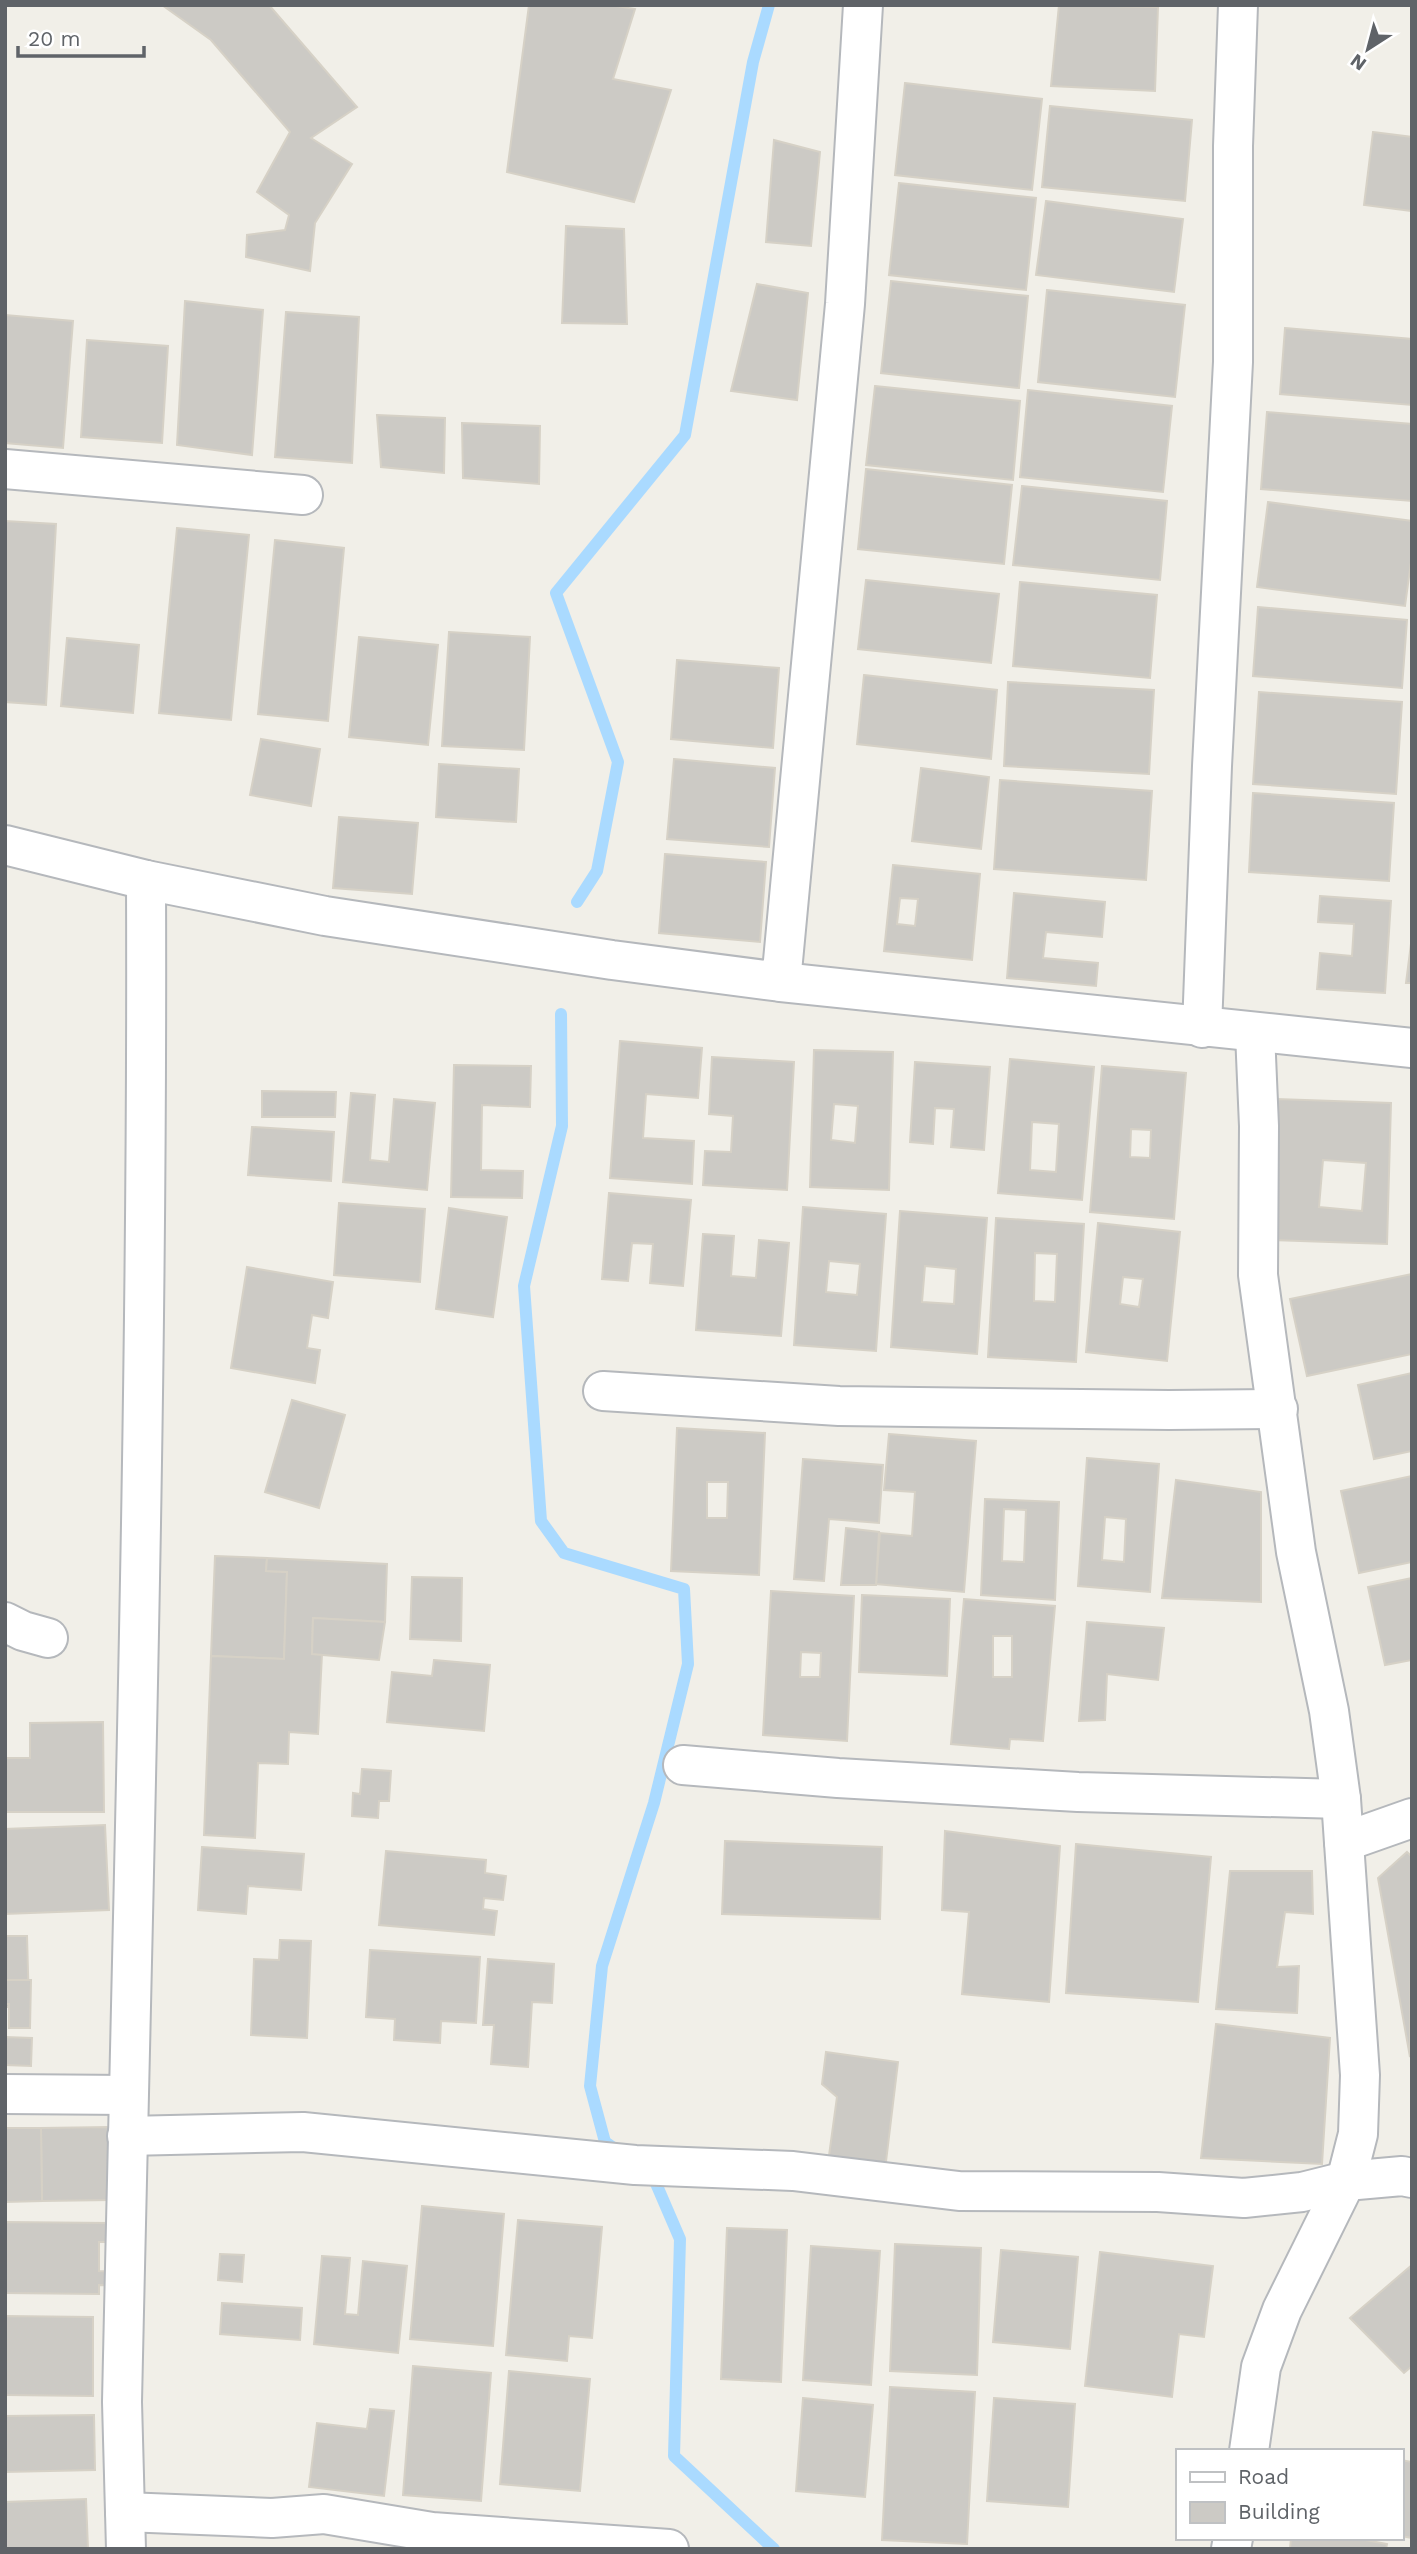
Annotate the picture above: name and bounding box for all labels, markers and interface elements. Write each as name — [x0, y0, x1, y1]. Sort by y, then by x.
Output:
scale bar — [18, 14, 144, 58]
north arrow — [1333, 14, 1403, 84]
text: 20 m — [28, 26, 80, 51]
text: N — [1346, 49, 1371, 76]
legend — [1176, 2449, 1403, 2540]
text: Road — [1238, 2464, 1289, 2489]
text: Building — [1238, 2499, 1320, 2524]

